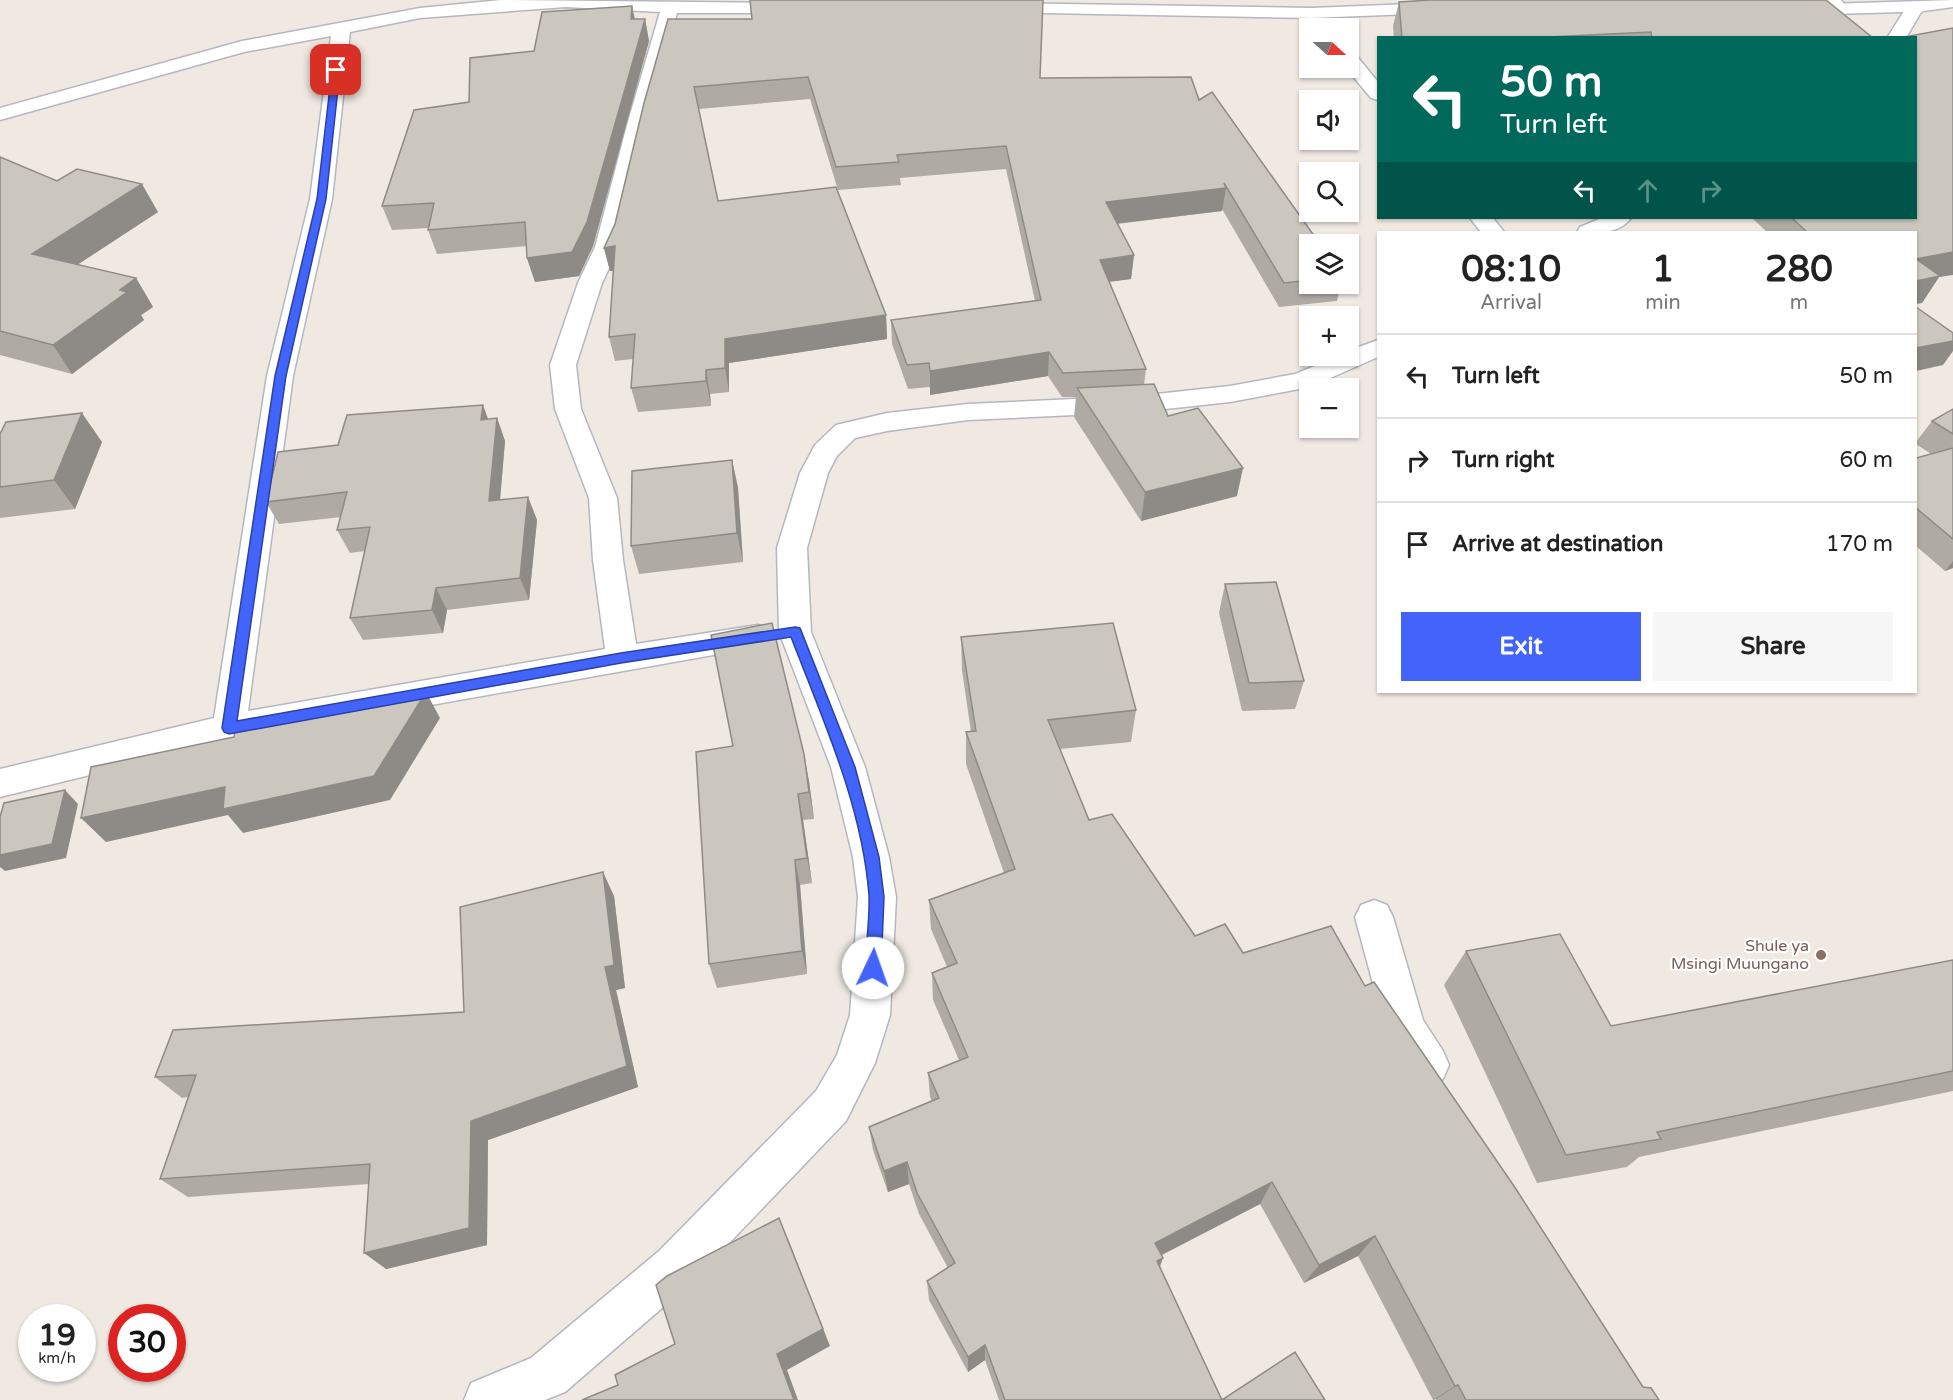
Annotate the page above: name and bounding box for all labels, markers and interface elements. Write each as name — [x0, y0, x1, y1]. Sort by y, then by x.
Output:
north arrow — [1299, 18, 1359, 78]
map controls — [1299, 18, 1359, 438]
pin — [310, 44, 361, 95]
icon: arrive — [319, 53, 352, 86]
text: 50 m — [1500, 57, 1602, 108]
icon: left — [1401, 60, 1479, 138]
button: sound — [1299, 90, 1359, 150]
text: Turn left — [1500, 108, 1607, 141]
button: search — [1299, 162, 1359, 222]
icon: left — [1568, 174, 1601, 207]
icon: ahead — [1631, 174, 1664, 207]
icon: right — [1694, 174, 1727, 207]
button: layers — [1299, 234, 1359, 294]
text: 08:10 — [1461, 248, 1561, 291]
text: 1 — [1652, 248, 1674, 291]
text: 280 — [1765, 248, 1833, 291]
text: Arrival — [1480, 291, 1542, 315]
text: min — [1645, 291, 1681, 315]
text: m — [1790, 291, 1808, 315]
button: + — [1299, 306, 1359, 366]
icon: left — [1401, 360, 1434, 393]
text: Turn left — [1452, 363, 1540, 389]
text: 50 m — [1839, 363, 1893, 389]
button: − — [1299, 378, 1359, 438]
icon: right — [1401, 444, 1434, 477]
text: Turn right — [1452, 447, 1554, 473]
text: 60 m — [1839, 447, 1893, 473]
icon: arrive — [1401, 528, 1434, 561]
text: Arrive at destination — [1452, 531, 1663, 557]
text: 170 m — [1826, 531, 1893, 557]
button: Exit — [1401, 612, 1641, 681]
button: Share — [1653, 612, 1893, 681]
position arrow — [841, 936, 905, 1000]
place label: Shule ya Msingi Muungano — [1671, 936, 1809, 974]
marker: Shule ya Msingi Muungano — [1814, 948, 1828, 962]
speed limit sign: 30 — [108, 1304, 186, 1382]
text: 19 — [38, 1317, 76, 1354]
text: km/h — [38, 1349, 76, 1367]

